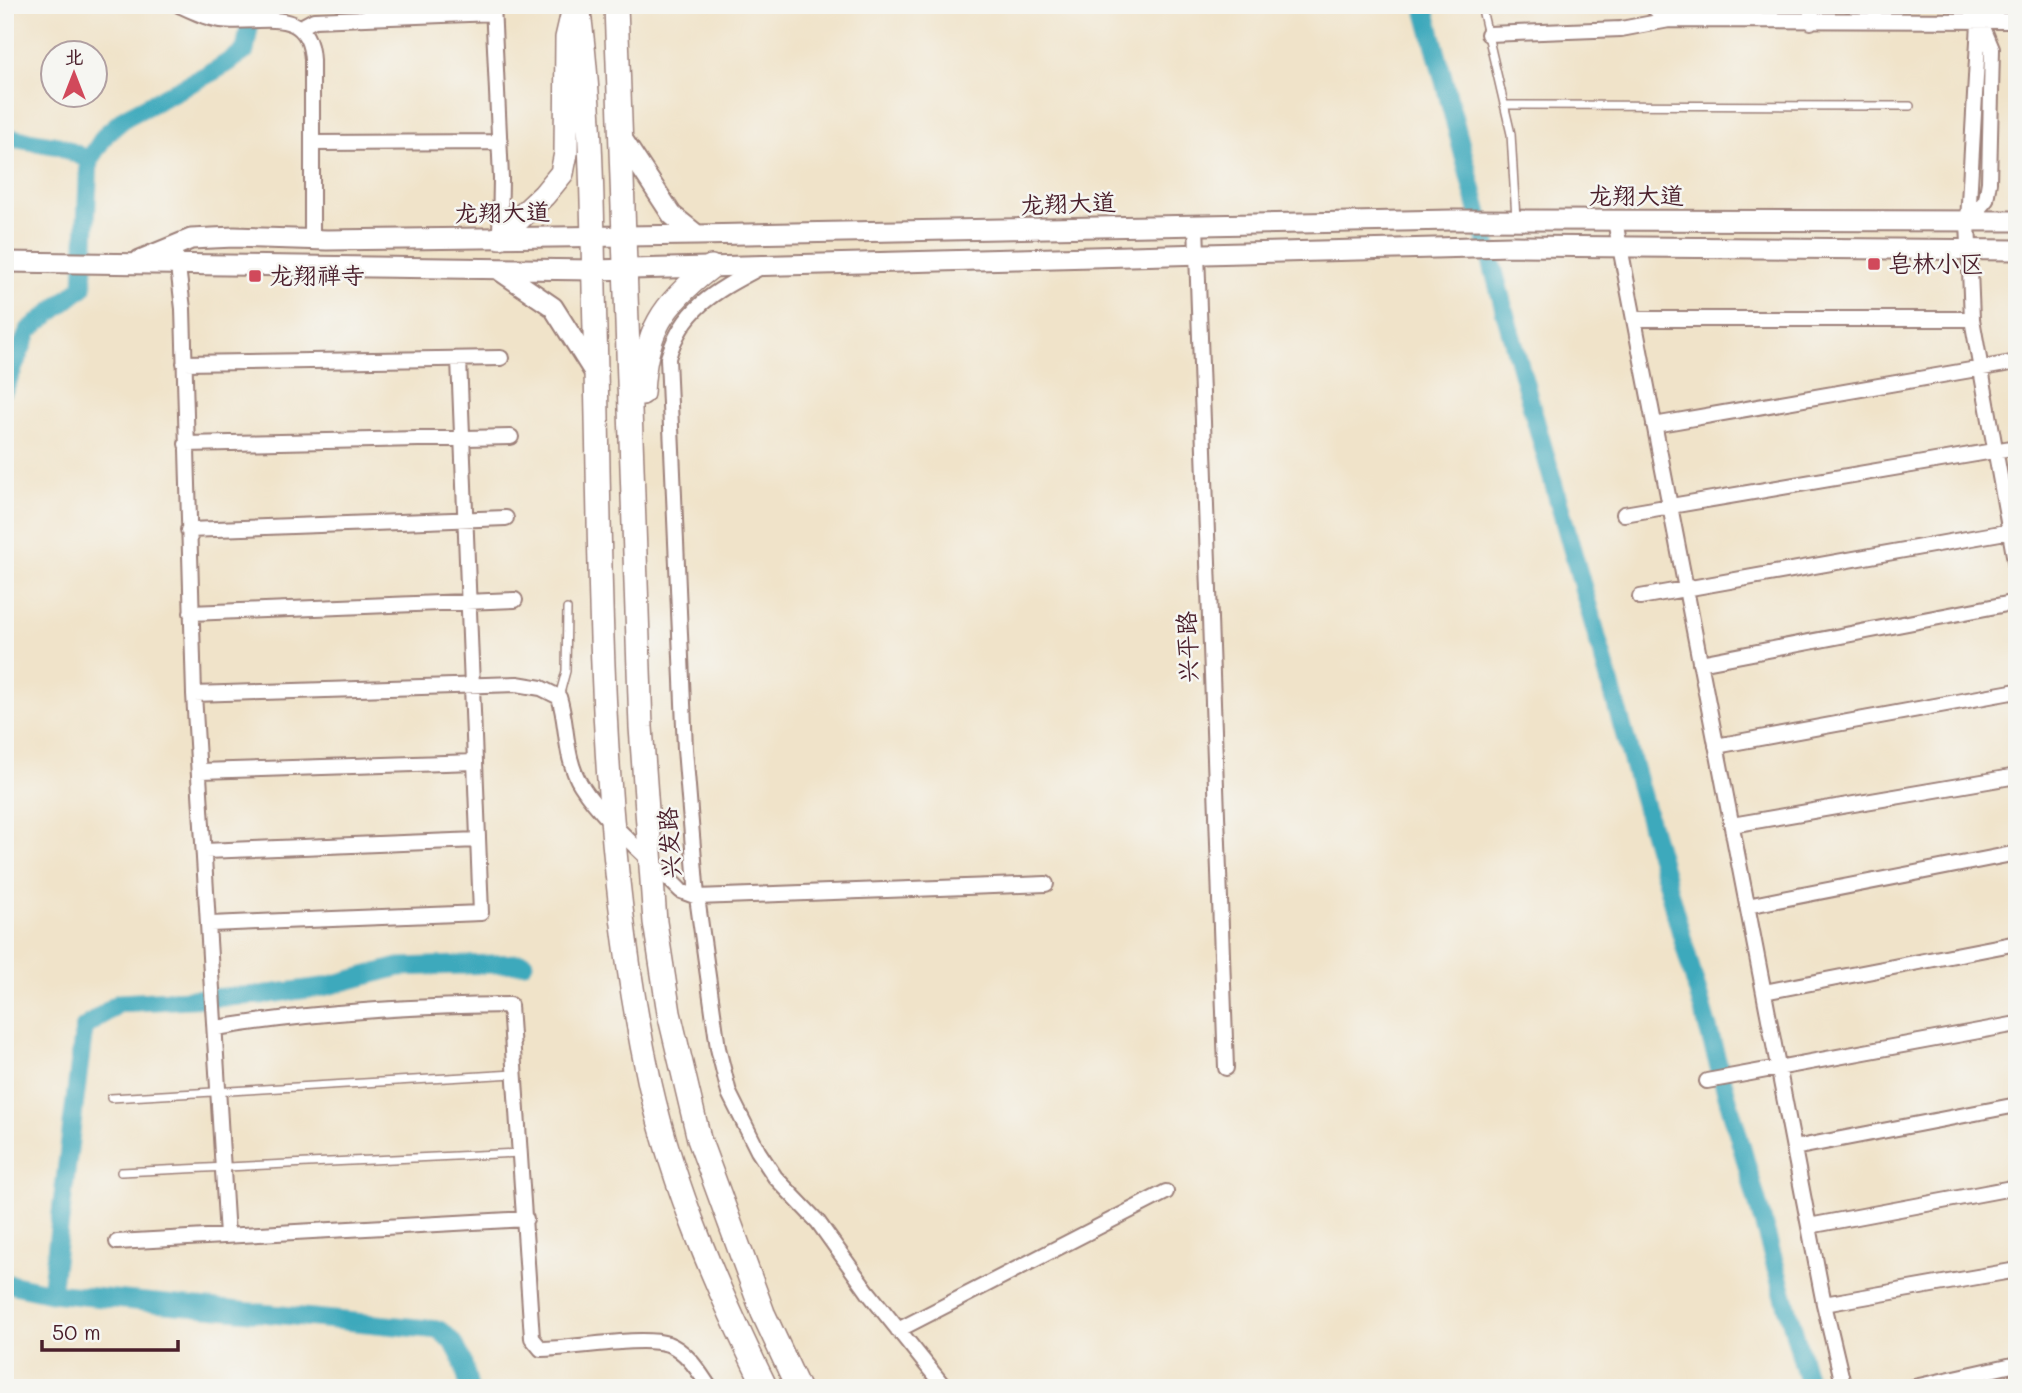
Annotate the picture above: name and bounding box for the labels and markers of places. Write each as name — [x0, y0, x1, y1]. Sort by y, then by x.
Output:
place label: 皂林小区 — [1888, 247, 1984, 278]
marker: 皂林小区 — [1866, 256, 1882, 272]
place label: 龙翔禅寺 — [269, 259, 365, 290]
marker: 龙翔禅寺 — [247, 268, 263, 284]

